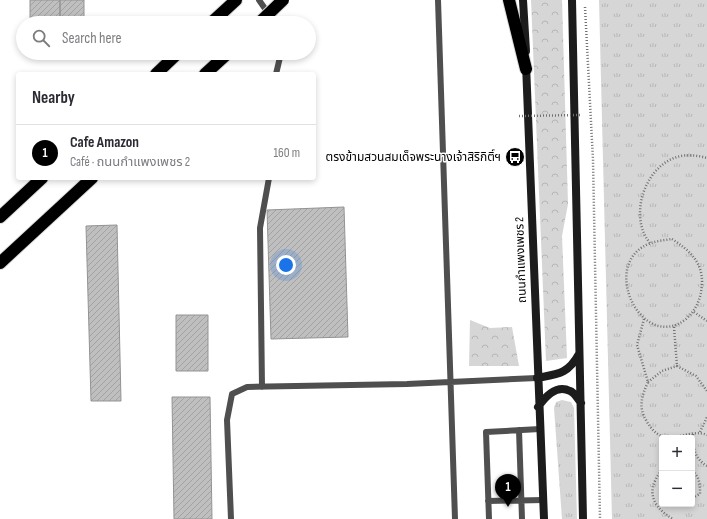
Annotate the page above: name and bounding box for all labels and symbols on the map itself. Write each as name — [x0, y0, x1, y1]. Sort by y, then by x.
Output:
bus stop icon: ตรงข้ามสวนสมเด็จพระนางเจ้าสิริกิติ์ฯ — [504, 146, 526, 168]
place label: ตรงข้ามสวนสมเด็จพระนางเจ้าสิริกิติ์ฯ — [326, 149, 501, 165]
street label: ถนนกำแพงเพชร 2 — [512, 217, 530, 303]
your location — [276, 255, 296, 275]
pin: 1 — [495, 474, 521, 507]

